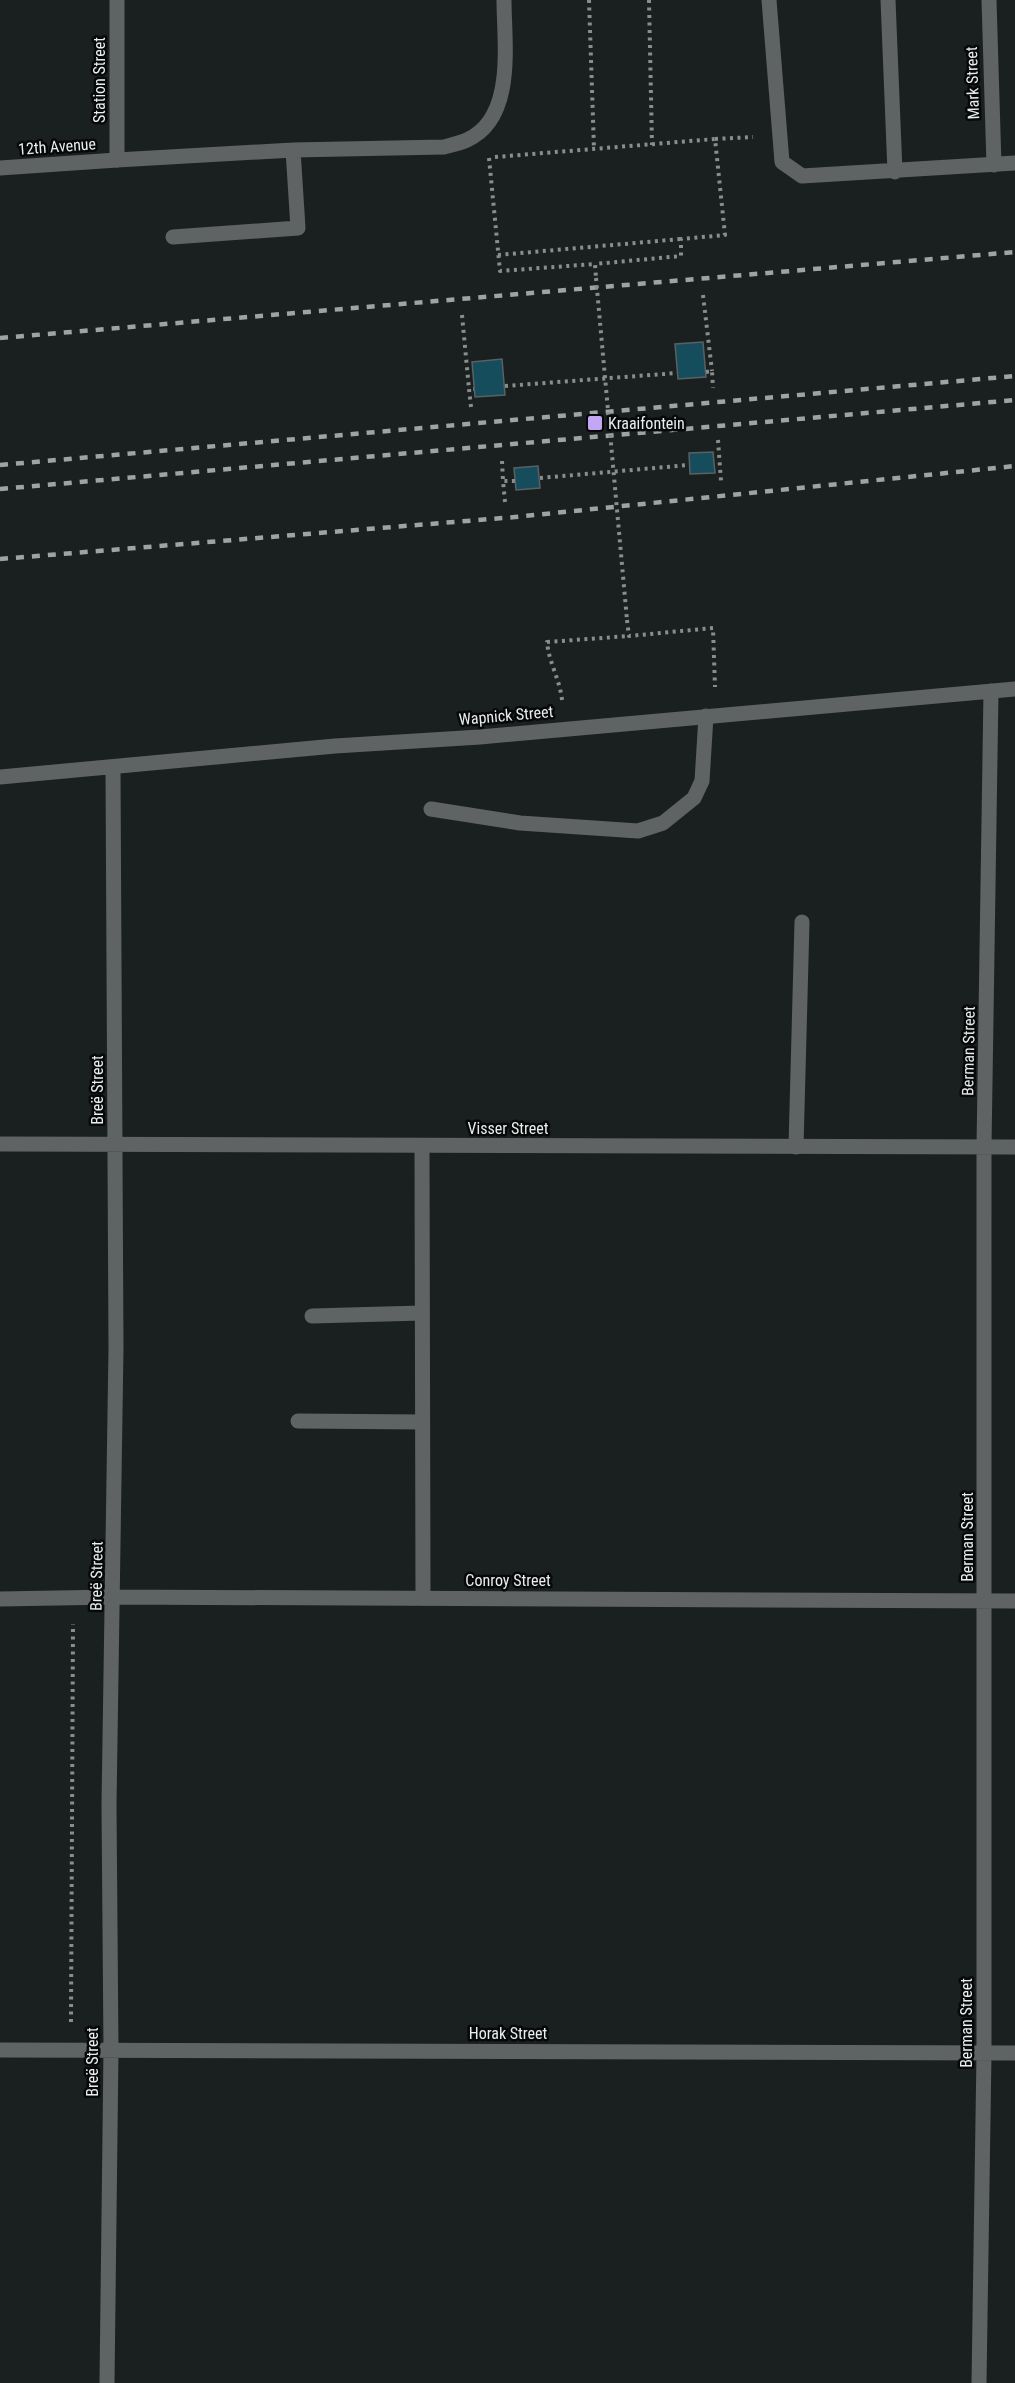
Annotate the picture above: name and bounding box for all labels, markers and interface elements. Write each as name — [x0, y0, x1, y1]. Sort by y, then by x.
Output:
street label: Station Street — [90, 37, 109, 123]
street label: Mark Street — [962, 46, 983, 120]
street label: 12th Avenue — [17, 134, 97, 159]
marker: Kraaifontein — [586, 414, 604, 432]
place label: Kraaifontein — [608, 414, 685, 433]
street label: Wapnick Street — [458, 702, 554, 729]
street label: Berman Street — [958, 1006, 979, 1096]
street label: Breë Street — [88, 1055, 107, 1125]
street label: Visser Street — [468, 1119, 549, 1138]
street label: Berman Street — [958, 1492, 977, 1582]
street label: Breë Street — [86, 1541, 107, 1611]
street label: Conroy Street — [465, 1571, 551, 1590]
street label: Berman Street — [957, 1978, 976, 2068]
street label: Horak Street — [469, 2024, 548, 2043]
street label: Breë Street — [83, 2027, 102, 2097]

